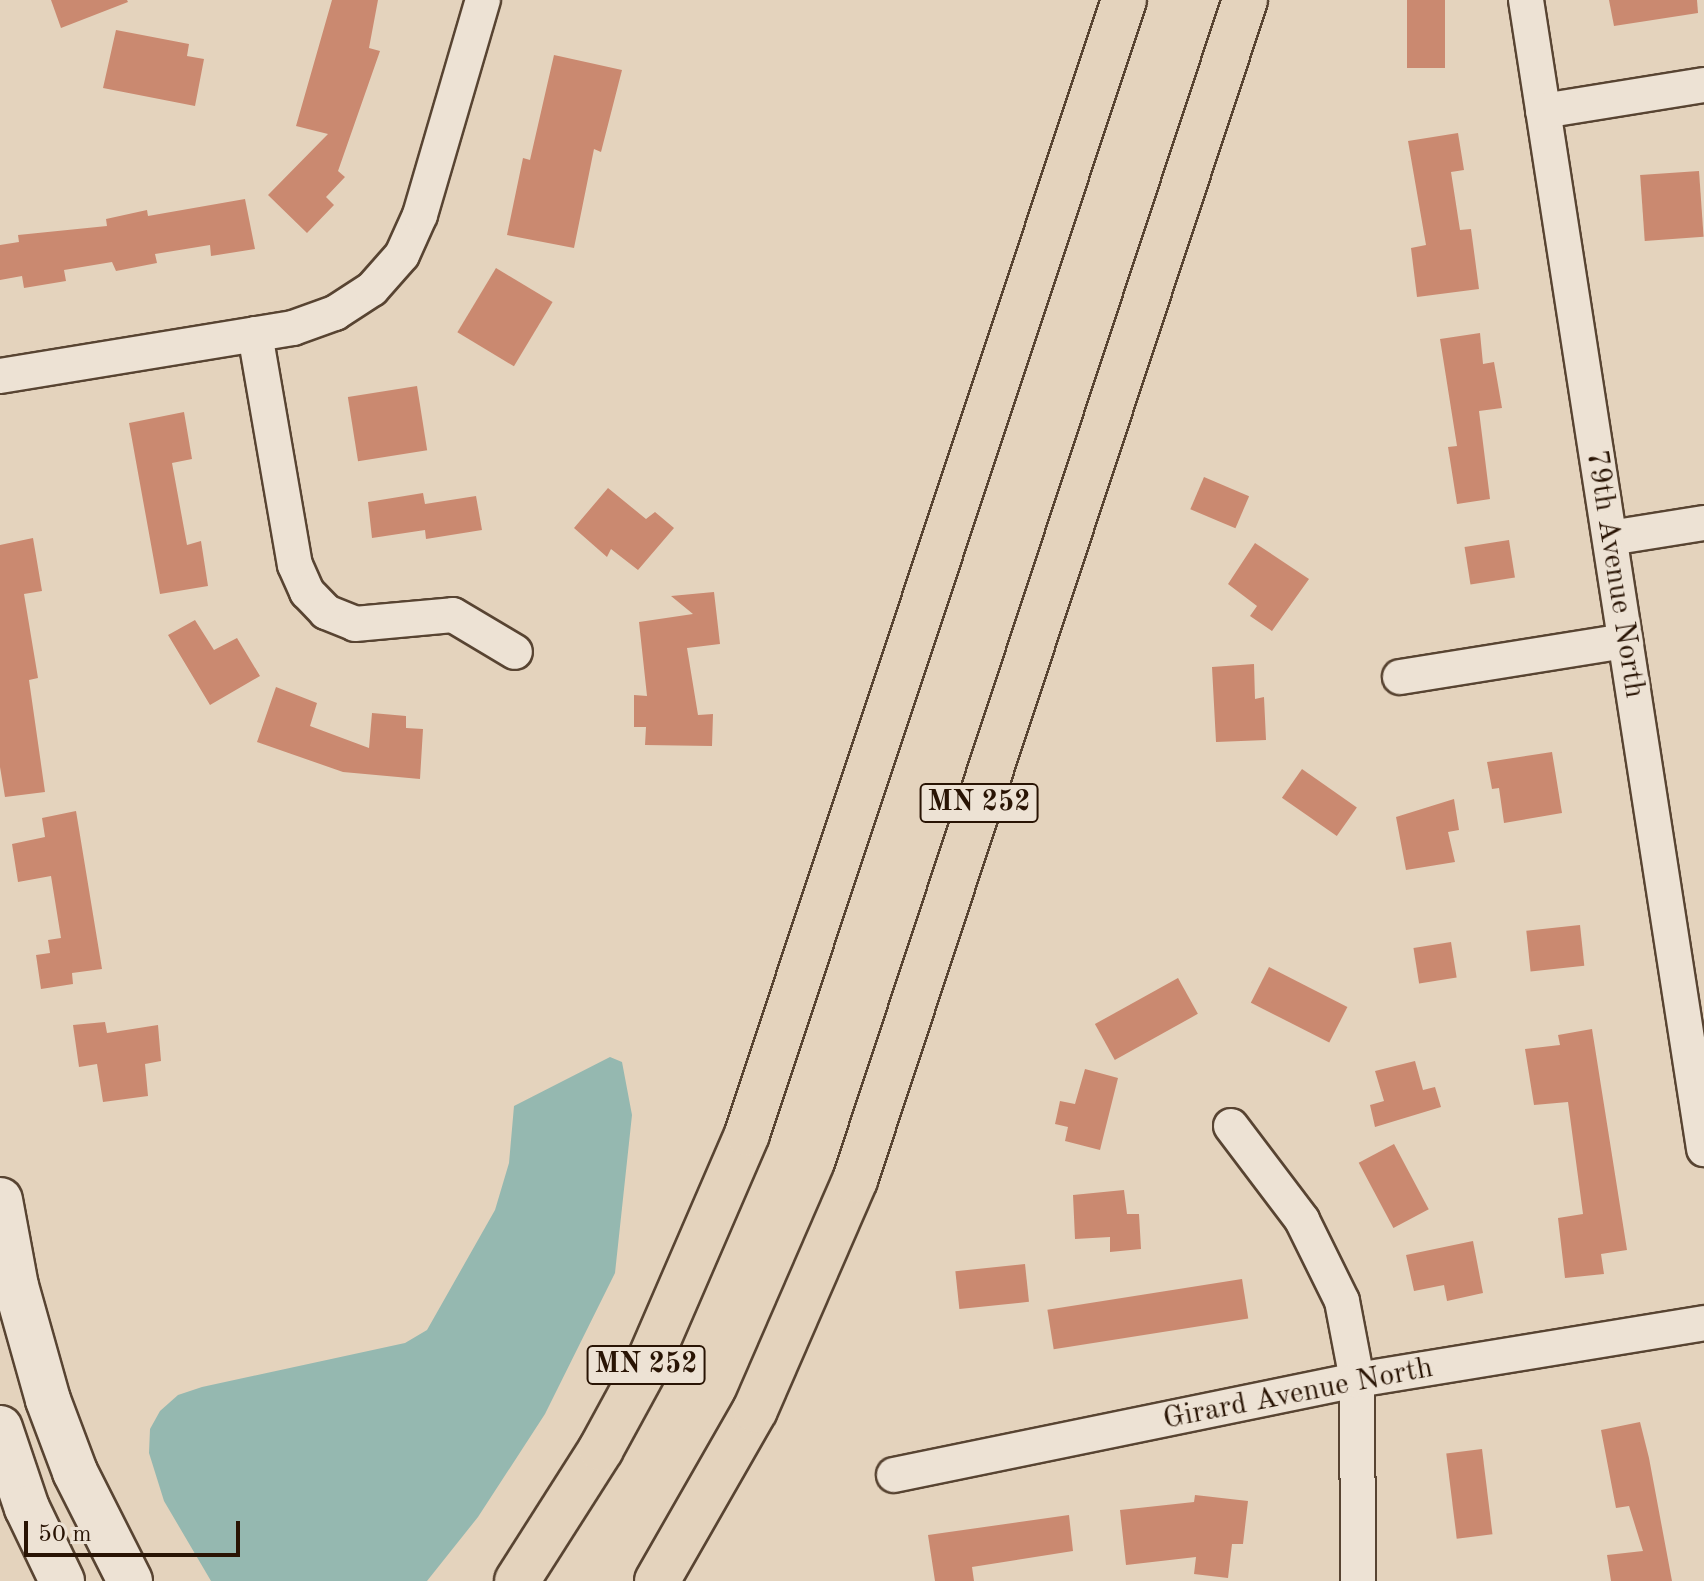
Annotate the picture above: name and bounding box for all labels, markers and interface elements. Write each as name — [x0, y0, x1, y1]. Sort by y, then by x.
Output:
street label: 79th Avenue North — [1578, 447, 1652, 701]
road number: MN 252 — [919, 779, 1039, 827]
road number: MN 252 — [586, 1341, 706, 1389]
street label: Girard Avenue North — [1160, 1350, 1436, 1438]
scale bar — [28, 1505, 244, 1555]
text: 50 m — [38, 1523, 92, 1547]

